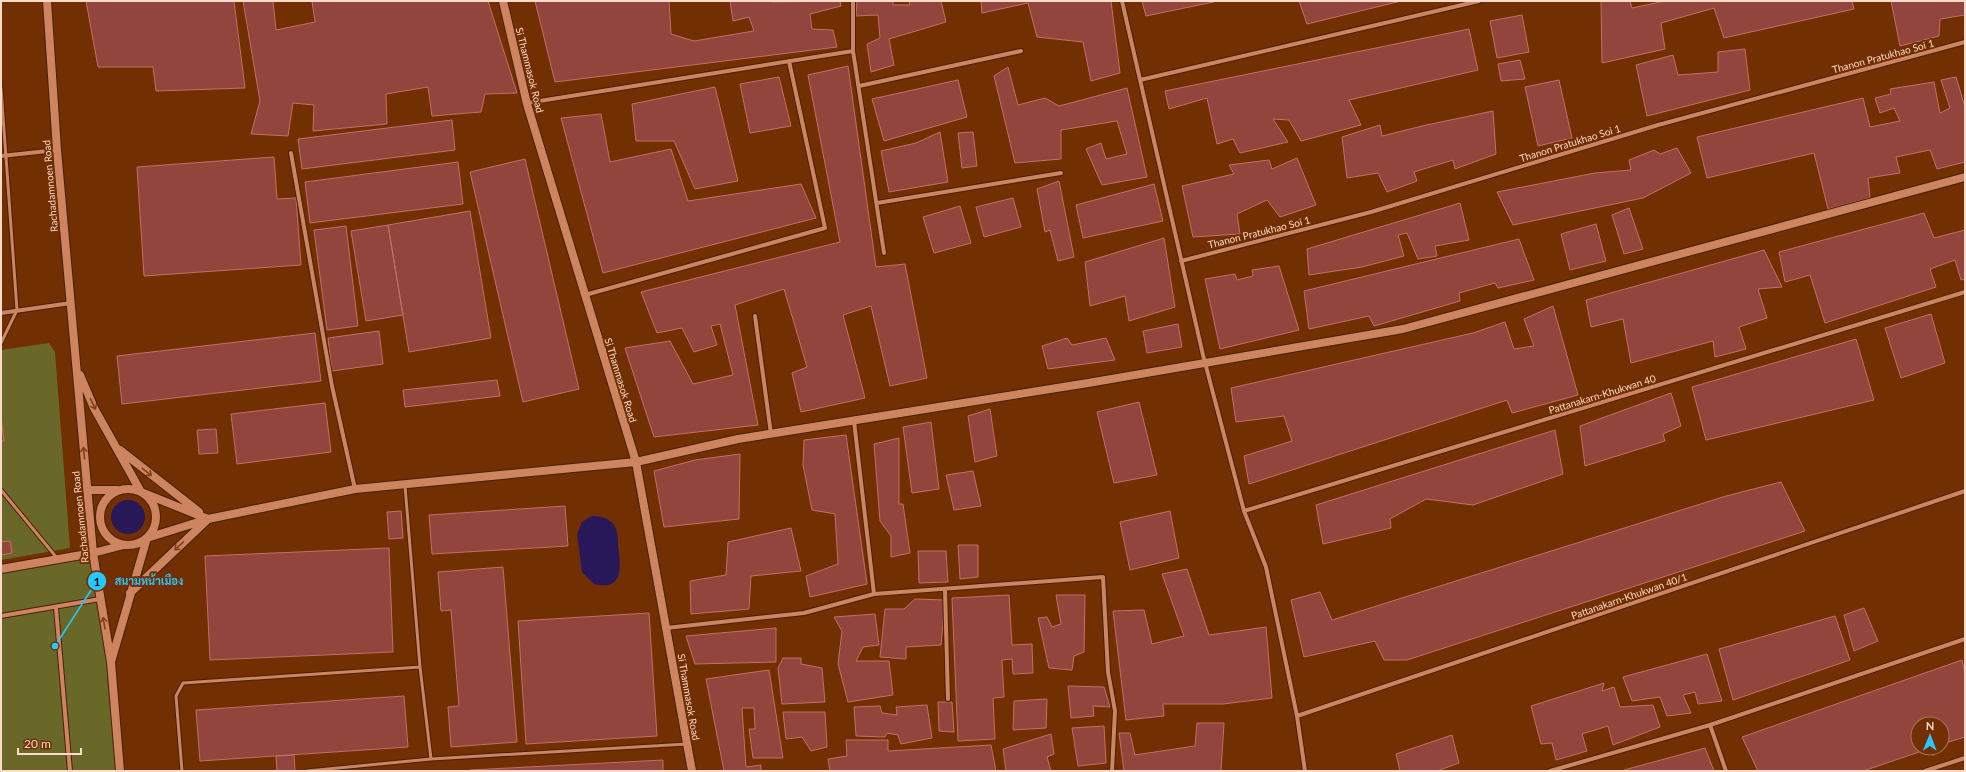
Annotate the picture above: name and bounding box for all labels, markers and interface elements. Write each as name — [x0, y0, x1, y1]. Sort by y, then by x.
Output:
street label: Si Thammasok Road — [514, 26, 546, 114]
street label: Thanon Pratukhao Soi 1 — [1831, 37, 1935, 75]
street label: Thanon Pratukhao Soi 1 — [1518, 122, 1622, 164]
street label: Rachadamnoen Road — [40, 140, 60, 232]
street label: Thanon Pratukhao Soi 1 — [1207, 213, 1312, 251]
street label: Si Thammasok Road — [602, 336, 640, 424]
street label: Pattanakarn-Khukwan 40 — [1547, 372, 1657, 416]
one-way arrow — [90, 398, 97, 410]
one-way arrow — [80, 447, 88, 460]
one-way arrow — [142, 467, 153, 476]
street label: Rachadamnoen Road — [69, 471, 91, 563]
one-way arrow — [175, 541, 185, 550]
callout: สนามหน้าเมือง — [87, 570, 191, 593]
street label: Pattanakarn-Khukwan 40/1 — [1569, 570, 1689, 621]
text: สนามหน้าเมือง — [115, 573, 183, 587]
text: 1 — [94, 574, 101, 589]
one-way arrow — [100, 617, 108, 630]
street label: Si Thammasok Road — [675, 653, 703, 741]
north arrow — [1910, 716, 1950, 756]
text: N — [1926, 719, 1935, 732]
scale bar — [18, 730, 81, 756]
text: 20 m — [24, 736, 51, 751]

